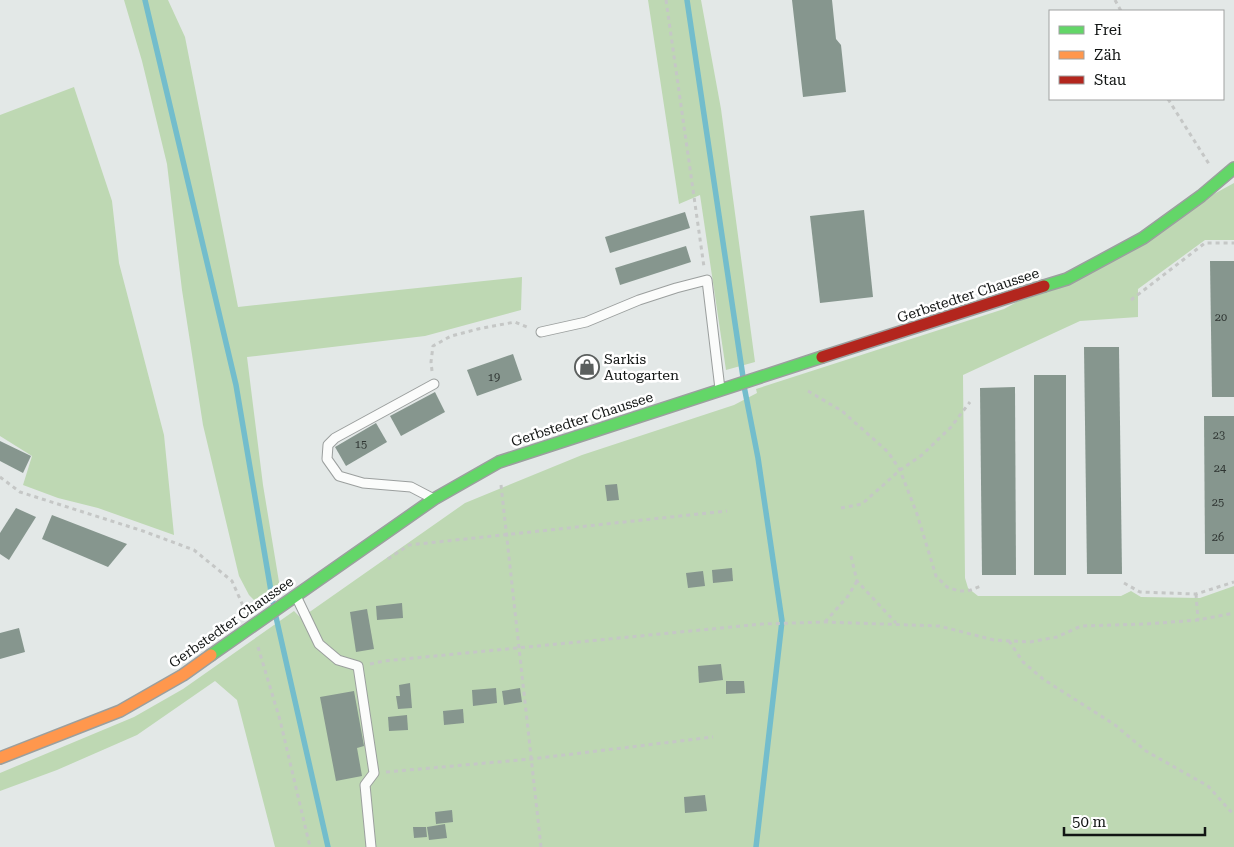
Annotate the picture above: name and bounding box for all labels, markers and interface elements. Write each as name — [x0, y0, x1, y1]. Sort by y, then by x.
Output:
legend — [1049, 10, 1224, 100]
text: Frei — [1094, 21, 1122, 39]
text: Zäh — [1094, 46, 1122, 64]
text: Stau — [1094, 71, 1127, 89]
street label: Gerbstedter Chaussee — [895, 264, 1041, 325]
house number: 20 — [1215, 311, 1227, 324]
place label: Sarkis Autogarten — [604, 351, 679, 383]
shop icon: Sarkis Autogarten — [574, 354, 600, 380]
house number: 19 — [488, 371, 500, 384]
street label: Gerbstedter Chaussee — [509, 388, 655, 449]
house number: 23 — [1213, 429, 1225, 442]
house number: 15 — [355, 438, 367, 451]
house number: 24 — [1214, 462, 1227, 475]
house number: 25 — [1212, 496, 1224, 509]
house number: 26 — [1212, 531, 1224, 544]
street label: Gerbstedter Chaussee — [166, 573, 297, 671]
scale bar — [1064, 804, 1205, 836]
text: 50 m — [1072, 813, 1107, 831]

